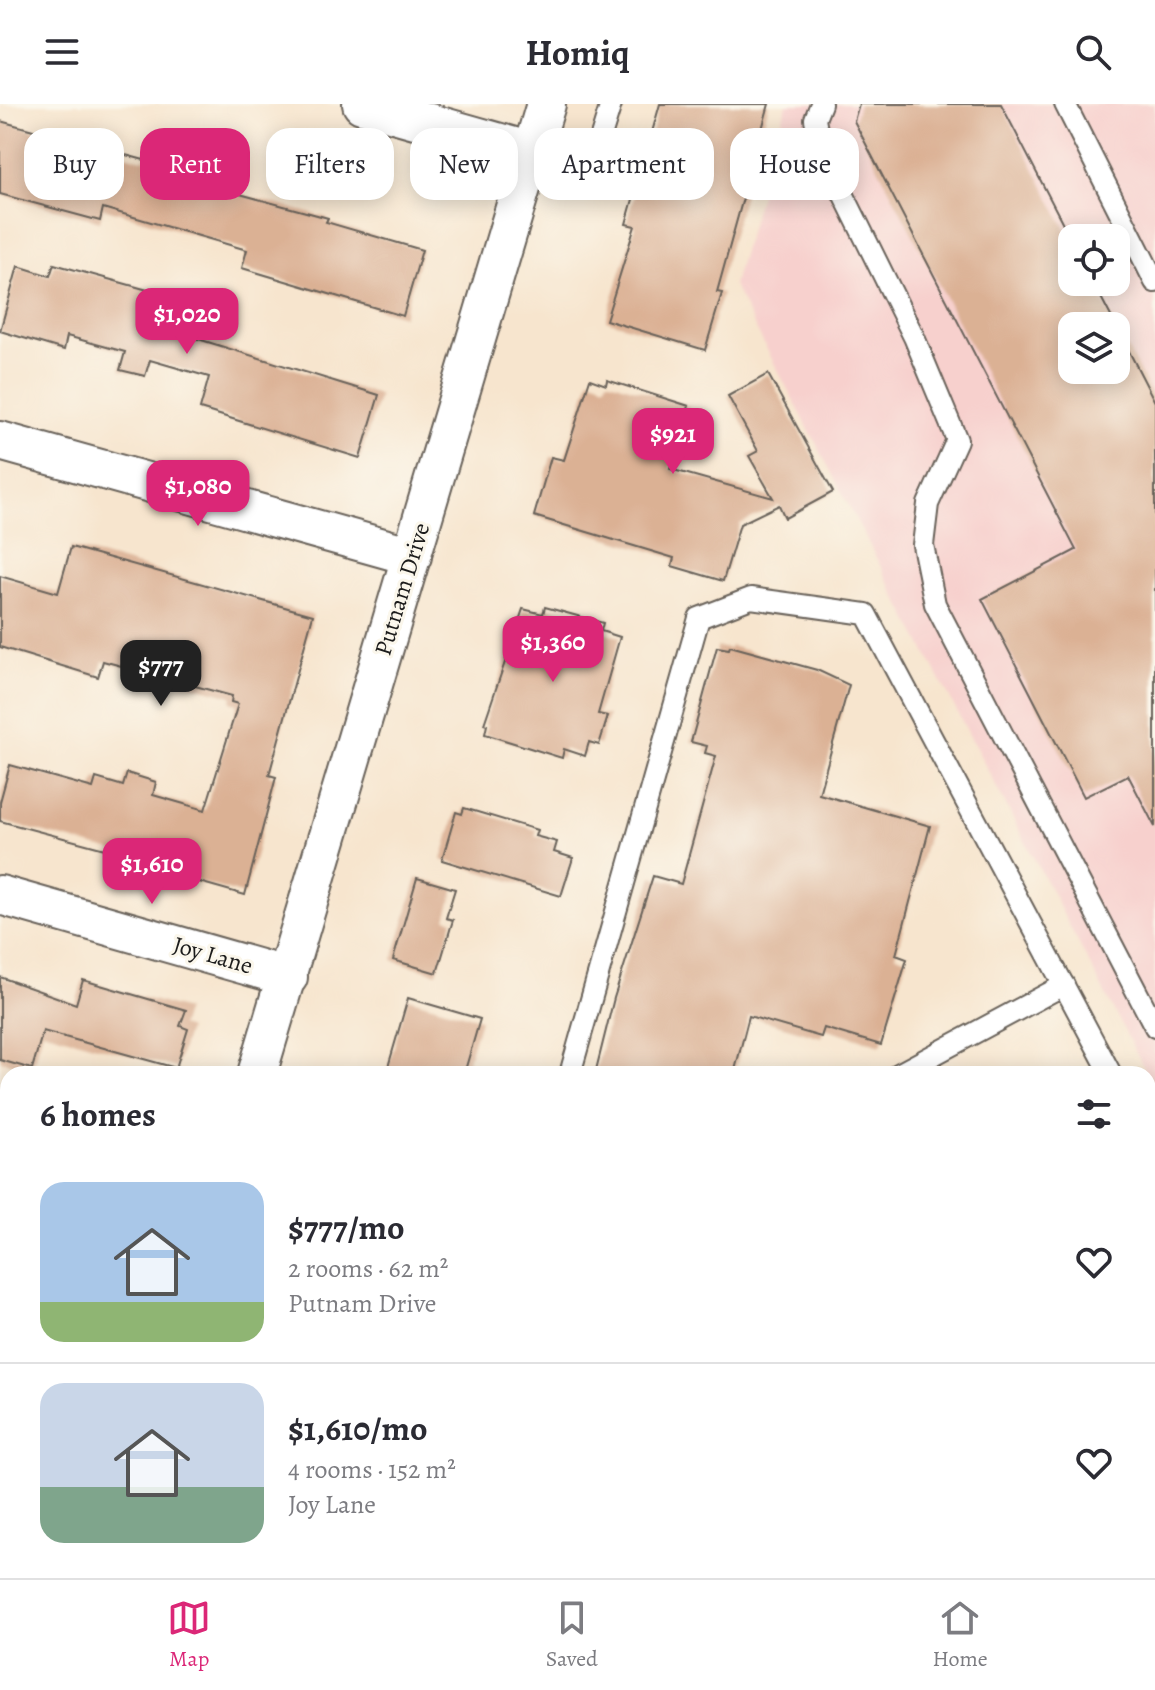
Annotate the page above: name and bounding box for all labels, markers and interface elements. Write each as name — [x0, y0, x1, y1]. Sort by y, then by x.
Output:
text: Homiq — [525, 28, 630, 77]
icon: menu — [40, 30, 84, 74]
icon: search — [1071, 30, 1115, 74]
chip: Buy — [24, 128, 124, 200]
chip: Rent — [140, 128, 250, 200]
chip: Filters — [266, 128, 394, 200]
chip: New — [410, 128, 518, 200]
chip: Apartment — [534, 128, 714, 200]
chip: House — [730, 128, 859, 200]
map controls — [1058, 224, 1130, 384]
button: locate — [1058, 224, 1130, 296]
pin: $1,020 — [122, 288, 252, 356]
text: $1,020 — [153, 296, 221, 331]
button: layers — [1058, 312, 1130, 384]
pin: $921 — [626, 408, 720, 476]
text: $921 — [650, 416, 696, 451]
pin: $1,080 — [133, 460, 263, 528]
text: $1,080 — [164, 468, 232, 503]
street label: Putnam Drive — [367, 519, 437, 659]
pin: $1,360 — [488, 616, 618, 684]
text: $1,360 — [521, 624, 585, 659]
pin: $777 — [114, 640, 208, 708]
text: $777 — [138, 648, 184, 683]
pin: $1,610 — [87, 838, 217, 906]
text: $1,610 — [121, 846, 183, 881]
street label: Joy Lane — [170, 928, 256, 982]
text: 6 homes — [40, 1091, 156, 1138]
icon: filters — [1072, 1092, 1116, 1136]
text: $777/mo — [288, 1204, 405, 1251]
icon: home — [104, 1214, 200, 1310]
icon: heart — [1072, 1240, 1116, 1284]
text: 2 rooms · 62 m² — [288, 1251, 448, 1286]
text: Putnam Drive — [288, 1286, 437, 1321]
text: $1,610/mo — [288, 1405, 428, 1452]
icon: home — [104, 1415, 200, 1511]
icon: heart — [1072, 1441, 1116, 1485]
text: 4 rooms · 152 m² — [288, 1452, 456, 1487]
text: Joy Lane — [288, 1487, 376, 1522]
tab: Map — [167, 1596, 211, 1674]
tab: Saved — [546, 1596, 598, 1674]
tab: Home — [932, 1596, 988, 1674]

